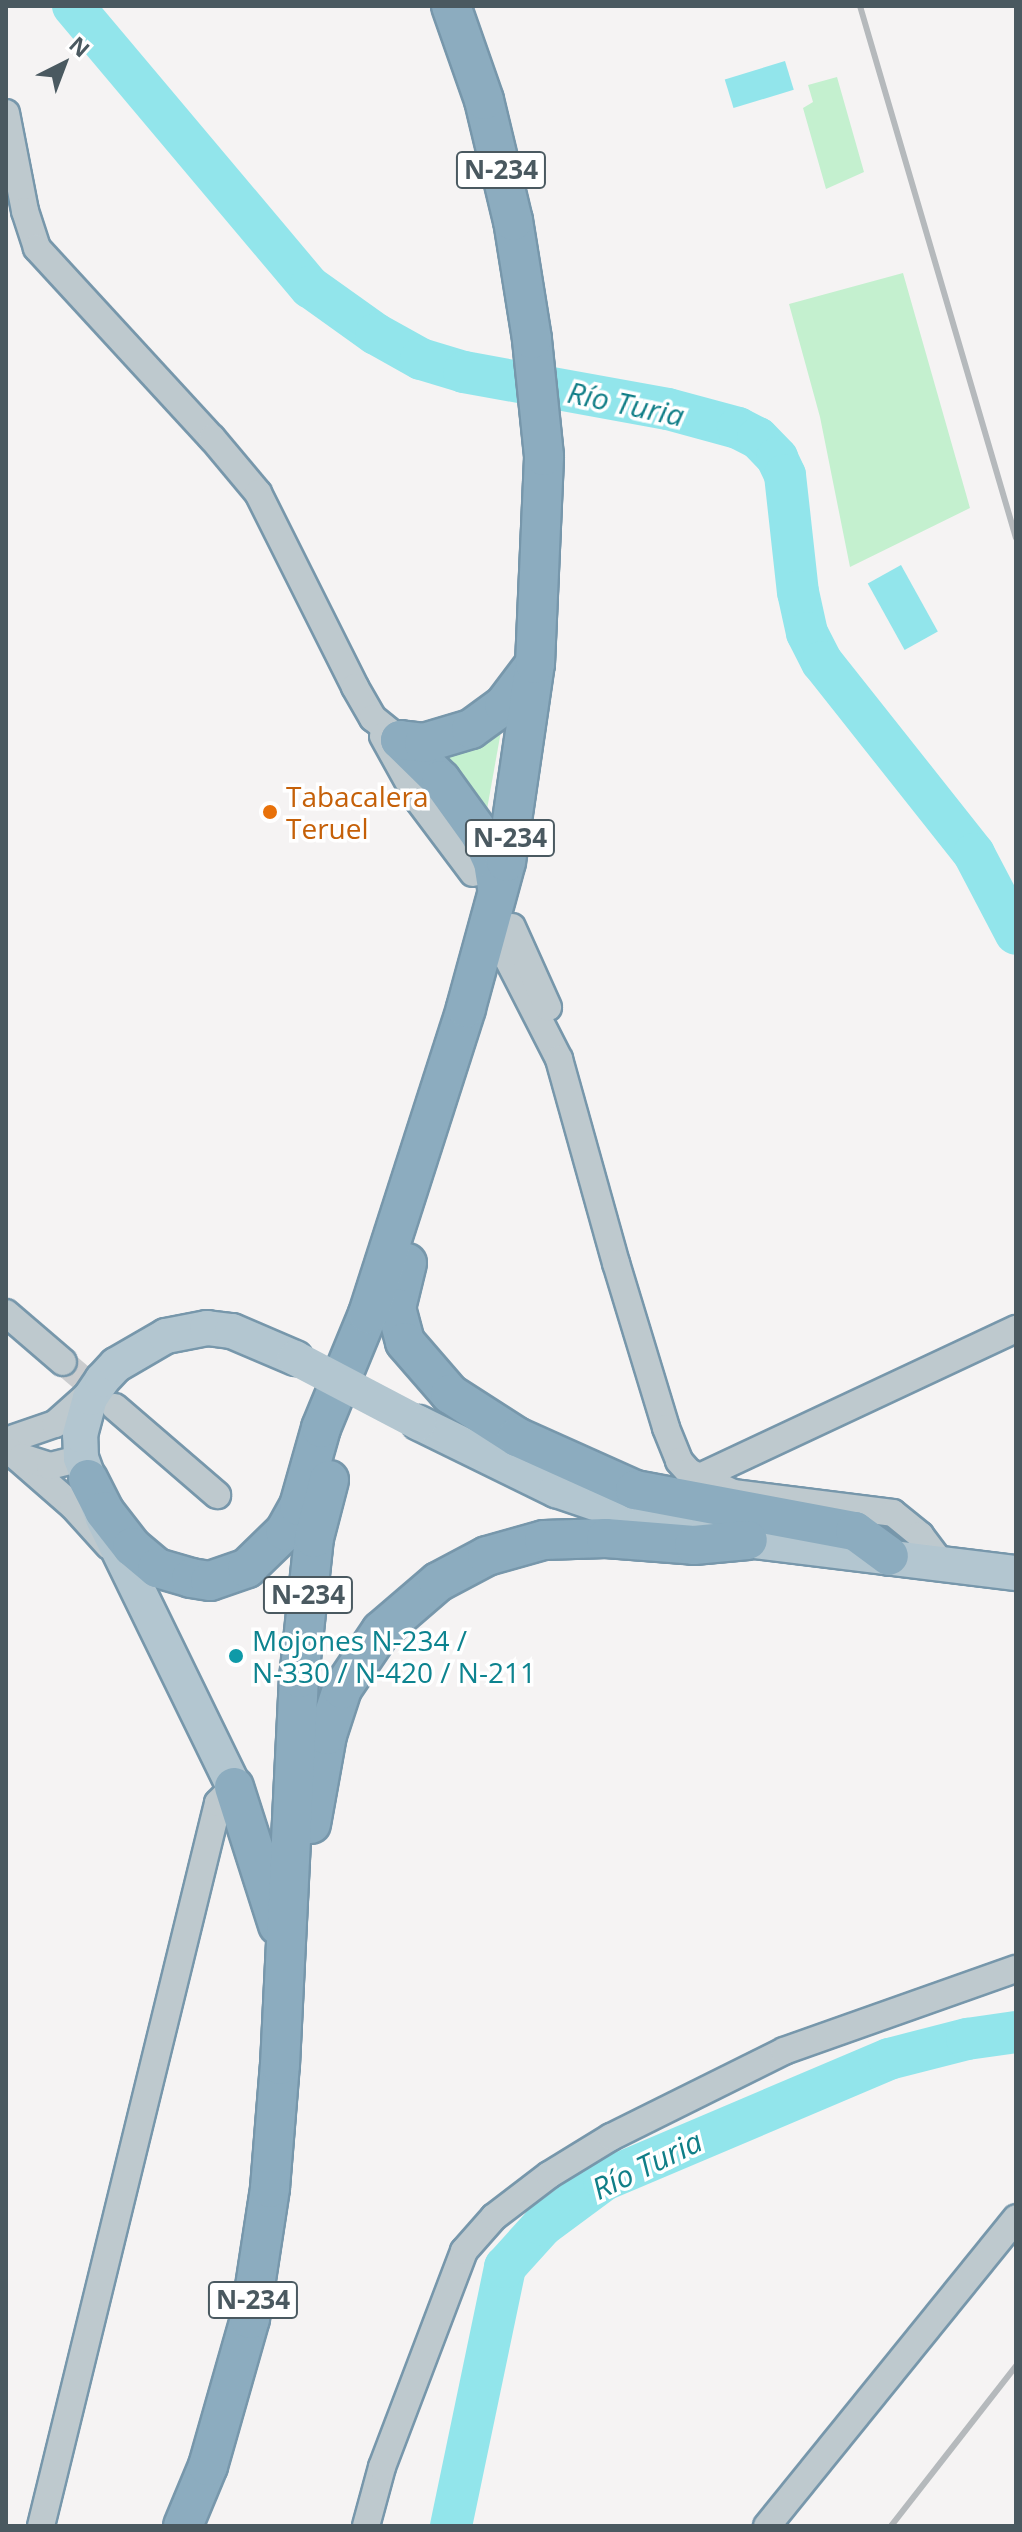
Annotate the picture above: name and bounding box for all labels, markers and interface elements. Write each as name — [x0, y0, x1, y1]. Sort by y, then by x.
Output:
north arrow — [24, 24, 104, 104]
text: N — [63, 29, 97, 63]
road number: N-234 — [455, 148, 547, 192]
water label: Río Turia — [565, 374, 687, 434]
place label: Tabacalera Teruel — [286, 779, 428, 845]
marker: Tabacalera Teruel — [261, 803, 279, 821]
road number: N-234 — [464, 816, 556, 860]
road number: N-234 — [262, 1573, 354, 1617]
place label: Mojones N-234 / N-330 / N-420 / N-211 — [252, 1623, 536, 1689]
marker: Mojones N-234 / N-330 / N-420 / N-211 — [227, 1647, 245, 1665]
water label: Río Turia — [586, 2123, 708, 2207]
road number: N-234 — [207, 2278, 299, 2322]

